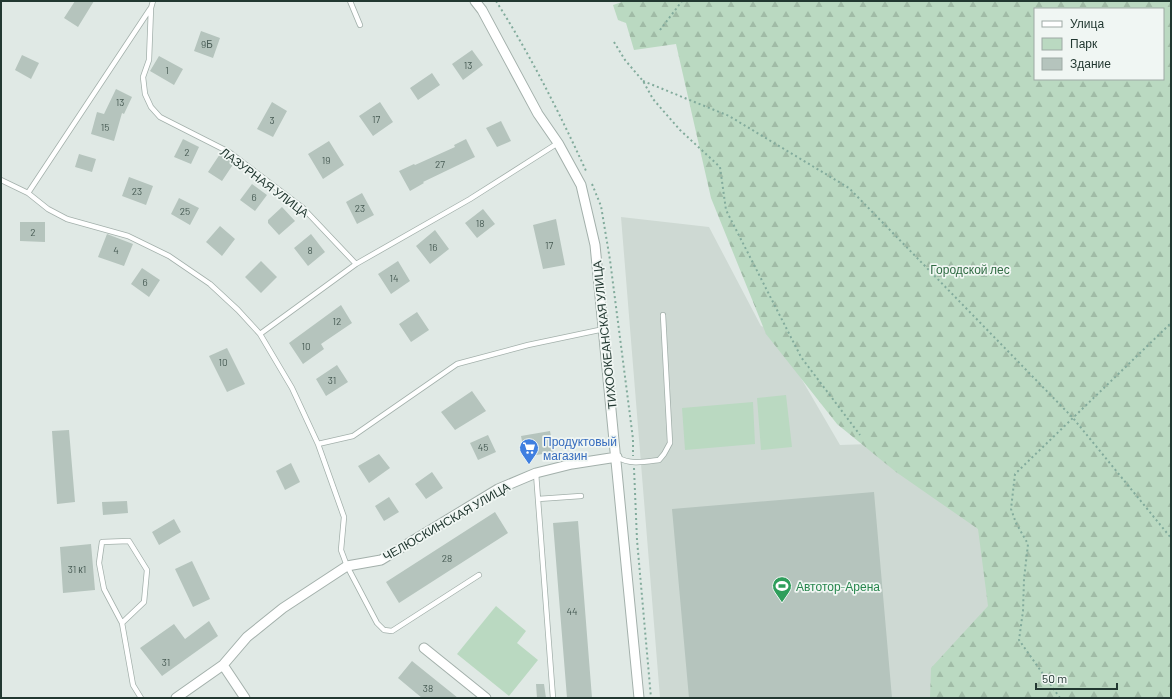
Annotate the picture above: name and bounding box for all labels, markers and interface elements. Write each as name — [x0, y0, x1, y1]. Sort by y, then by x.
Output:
legend — [1034, 8, 1164, 80]
text: Улица — [1070, 16, 1104, 31]
text: Парк — [1070, 36, 1098, 51]
house number: 9Б — [201, 38, 213, 50]
text: Здание — [1070, 56, 1111, 71]
house number: 13 — [464, 59, 472, 71]
house number: 1 — [165, 64, 169, 76]
house number: 13 — [116, 96, 124, 108]
house number: 17 — [372, 113, 380, 125]
house number: 3 — [269, 114, 275, 126]
house number: 15 — [101, 121, 109, 133]
street label: ЛАЗУРНАЯ УЛИЦА — [218, 144, 312, 221]
house number: 2 — [184, 146, 190, 158]
house number: 19 — [322, 154, 330, 166]
house number: 27 — [435, 158, 445, 170]
house number: 23 — [132, 185, 142, 197]
house number: 6 — [251, 191, 257, 203]
house number: 23 — [355, 202, 365, 214]
house number: 25 — [180, 205, 190, 217]
house number: 18 — [476, 217, 484, 229]
house number: 2 — [30, 226, 36, 238]
house number: 17 — [545, 239, 553, 251]
house number: 16 — [429, 241, 437, 253]
house number: 4 — [113, 244, 119, 256]
house number: 8 — [307, 244, 313, 256]
street label: ТИХООКЕАНСКАЯ УЛИЦА — [589, 260, 620, 410]
park label: Городской лес — [930, 262, 1010, 277]
house number: 14 — [389, 272, 399, 284]
house number: 6 — [142, 276, 148, 288]
house number: 12 — [333, 315, 341, 327]
house number: 10 — [301, 340, 311, 352]
house number: 10 — [218, 356, 228, 368]
house number: 31 — [328, 374, 336, 386]
place label: Продуктовый магазин — [543, 434, 617, 462]
supermarket icon: Продуктовый магазин — [518, 437, 540, 465]
house number: 45 — [478, 441, 488, 453]
street label: ЧЕЛЮСКИНСКАЯ УЛИЦА — [380, 479, 512, 564]
house number: 28 — [442, 552, 452, 564]
house number: 31 к1 — [68, 563, 86, 575]
sports icon: Автотор-Арена — [771, 575, 793, 603]
place label: Автотор-Арена — [796, 579, 880, 594]
house number: 44 — [566, 605, 578, 617]
house number: 31 — [162, 656, 170, 668]
scale bar — [1036, 665, 1117, 691]
text: 50 m — [1042, 671, 1067, 685]
house number: 38 — [423, 682, 433, 694]

